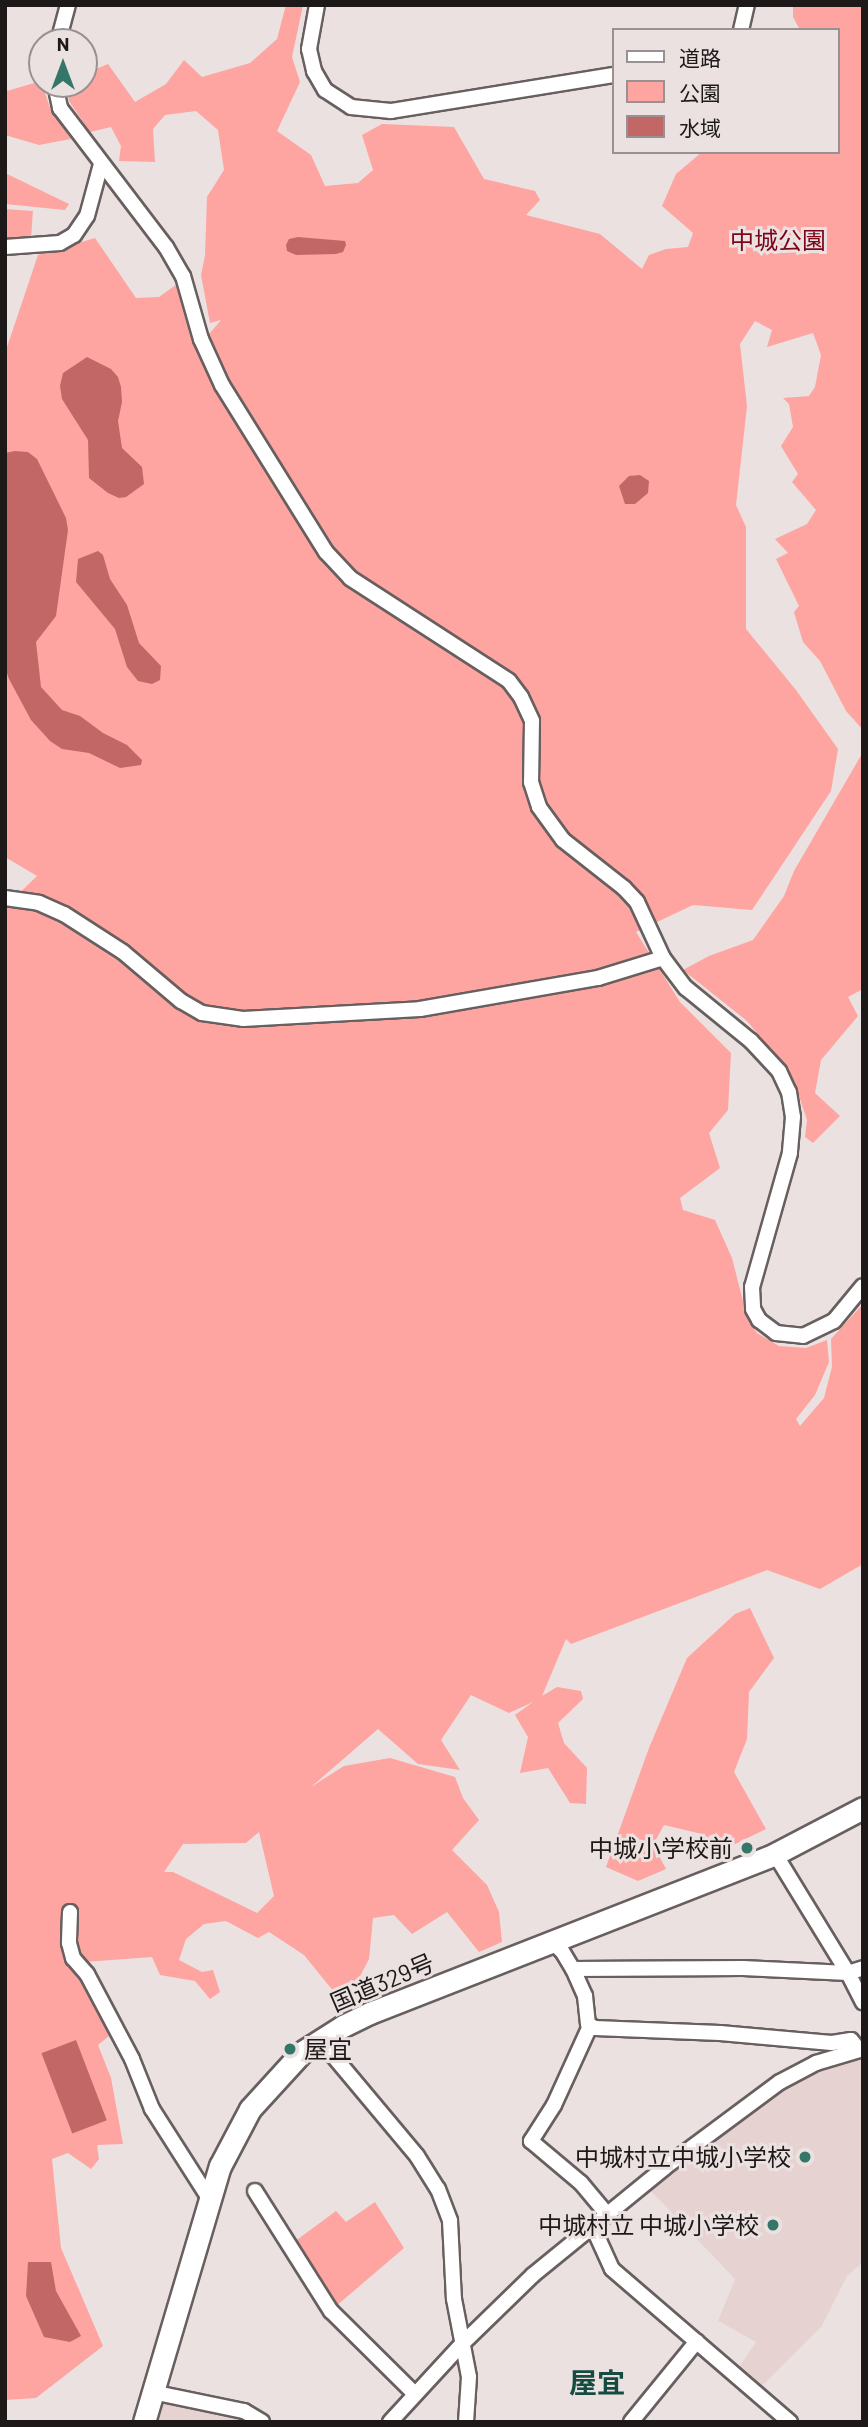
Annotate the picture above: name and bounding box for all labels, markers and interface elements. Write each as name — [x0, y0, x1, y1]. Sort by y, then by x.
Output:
north arrow — [28, 28, 98, 98]
legend — [612, 28, 840, 154]
text: N — [57, 32, 69, 55]
text: 道路 — [679, 45, 721, 70]
text: 公園 — [679, 80, 721, 105]
text: 水域 — [679, 115, 721, 140]
park label: 中城公園 — [730, 226, 826, 254]
place label: 中城小学校前 — [589, 1834, 733, 1862]
marker: 中城小学校前 — [739, 1840, 755, 1856]
street label: 国道329号 — [326, 1947, 438, 2017]
place label: 屋宜 — [304, 2035, 352, 2063]
marker: 屋宜 — [282, 2041, 298, 2057]
place label: 中城村立中城小学校 — [575, 2143, 791, 2171]
marker: 中城村立中城小学校 — [797, 2149, 813, 2165]
place label: 中城村立 中城小学校 — [538, 2211, 759, 2239]
marker: 中城村立 中城小学校 — [765, 2217, 781, 2233]
district label: 屋宜 — [569, 2365, 625, 2399]

